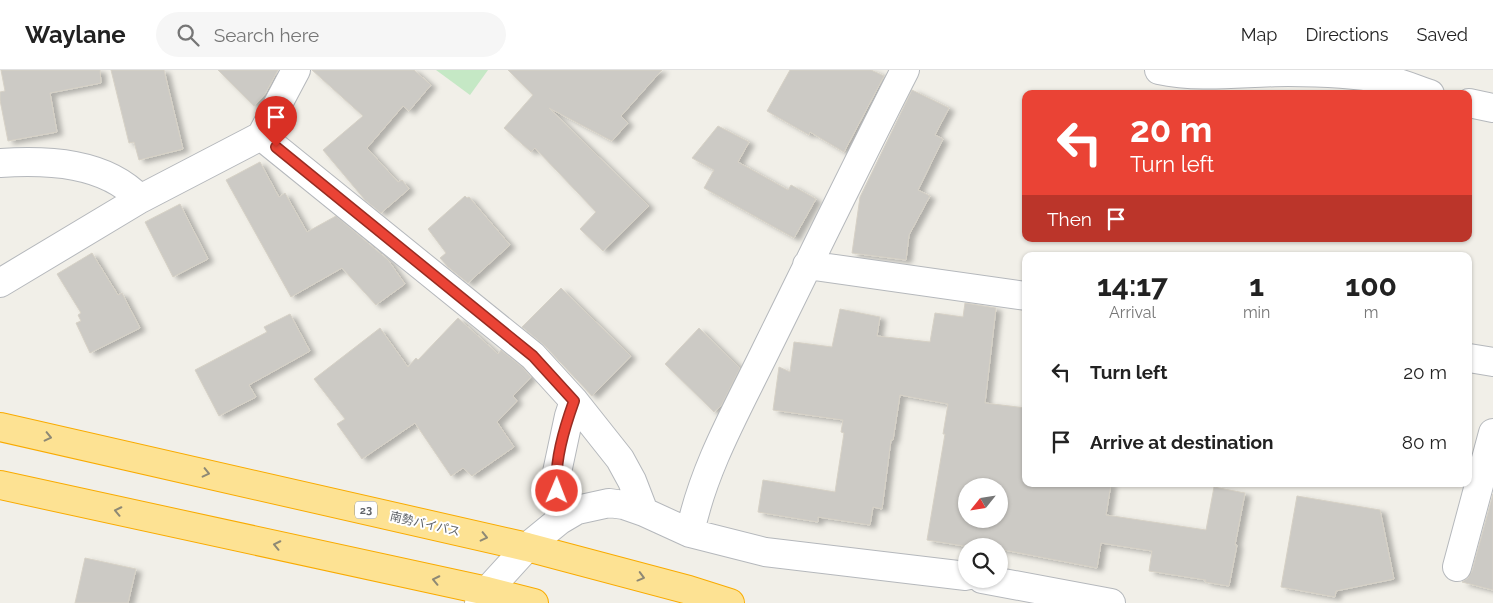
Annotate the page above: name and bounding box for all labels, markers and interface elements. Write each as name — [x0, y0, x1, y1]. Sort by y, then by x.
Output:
search box — [156, 12, 506, 57]
text: Waylane — [25, 20, 126, 49]
icon: search — [174, 21, 202, 49]
text: Search here — [214, 24, 319, 46]
text: Map — [1241, 24, 1277, 45]
text: Directions — [1305, 24, 1389, 45]
text: Saved — [1417, 24, 1468, 45]
pin — [255, 96, 297, 147]
icon: arrive — [262, 103, 290, 131]
text: 20 m — [1130, 109, 1212, 150]
icon: left — [1047, 110, 1112, 175]
text: Turn left — [1130, 151, 1214, 177]
icon: arrive — [1102, 205, 1130, 233]
text: Then — [1047, 208, 1092, 230]
text: 14:17 — [1097, 268, 1168, 303]
text: 1 — [1249, 268, 1264, 303]
text: 100 — [1345, 268, 1397, 303]
text: Arrival — [1109, 303, 1156, 322]
text: min — [1243, 303, 1270, 322]
text: m — [1364, 303, 1379, 322]
icon: left — [1047, 358, 1075, 386]
text: Turn left — [1090, 361, 1167, 383]
text: 20 m — [1403, 361, 1447, 383]
icon: arrive — [1047, 428, 1075, 456]
one-way arrow — [43, 431, 52, 442]
text: Arrive at destination — [1090, 431, 1274, 453]
text: 80 m — [1402, 431, 1447, 453]
position arrow — [530, 464, 582, 516]
one-way arrow — [202, 467, 211, 478]
north arrow — [958, 478, 1008, 528]
map controls — [958, 478, 1008, 588]
road number: 23 — [355, 502, 377, 518]
one-way arrow — [114, 506, 123, 517]
street label: 南勢バイパス — [388, 509, 462, 539]
one-way arrow — [479, 532, 488, 542]
button: search — [958, 538, 1008, 588]
one-way arrow — [273, 540, 282, 551]
one-way arrow — [637, 571, 646, 582]
one-way arrow — [432, 575, 440, 585]

